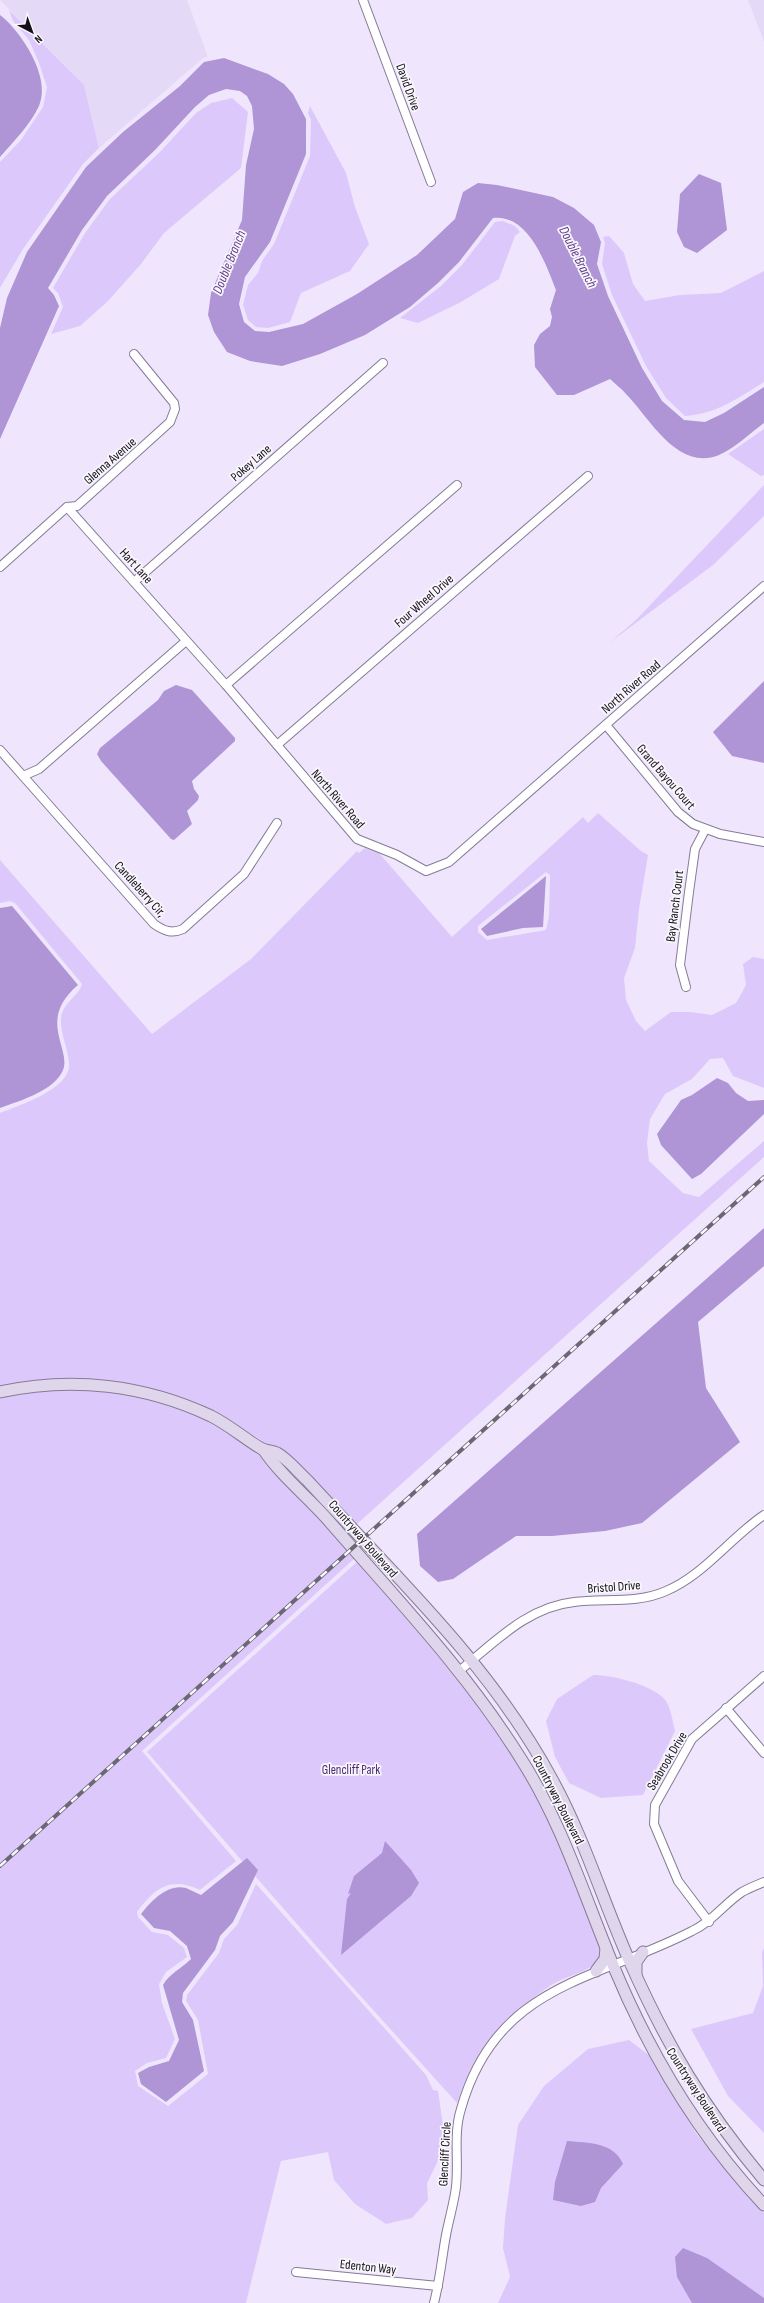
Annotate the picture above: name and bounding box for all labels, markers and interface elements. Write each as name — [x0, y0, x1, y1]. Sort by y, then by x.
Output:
north arrow — [12, 12, 52, 52]
text: N — [32, 32, 45, 46]
street label: David Drive — [392, 61, 424, 113]
water label: Double Branch — [555, 223, 601, 291]
water label: Double Branch — [209, 228, 249, 296]
street label: Glenna Avenue — [81, 434, 139, 488]
street label: Pokey Lane — [227, 441, 275, 485]
street label: Hart Lane — [116, 545, 156, 587]
street label: Four Wheel Drive — [391, 571, 457, 631]
street label: North River Road — [598, 657, 664, 717]
street label: Grand Bayou Court — [633, 741, 699, 813]
street label: North River Road — [308, 766, 368, 832]
street label: Candleberry Cir, — [111, 858, 169, 920]
street label: Bay Ranch Court — [663, 869, 687, 943]
street label: Countryway Boulevard — [325, 1497, 401, 1581]
street label: Bristol Drive — [587, 1577, 641, 1597]
street label: Seabrook Drive — [643, 1729, 691, 1793]
street label: Countryway Boulevard — [529, 1753, 587, 1847]
park label: Glencliff Park — [322, 1762, 380, 1778]
street label: Countryway Boulevard — [663, 2045, 729, 2135]
street label: Glencliff Circle — [435, 2121, 455, 2187]
street label: Edenton Way — [339, 2256, 397, 2278]

